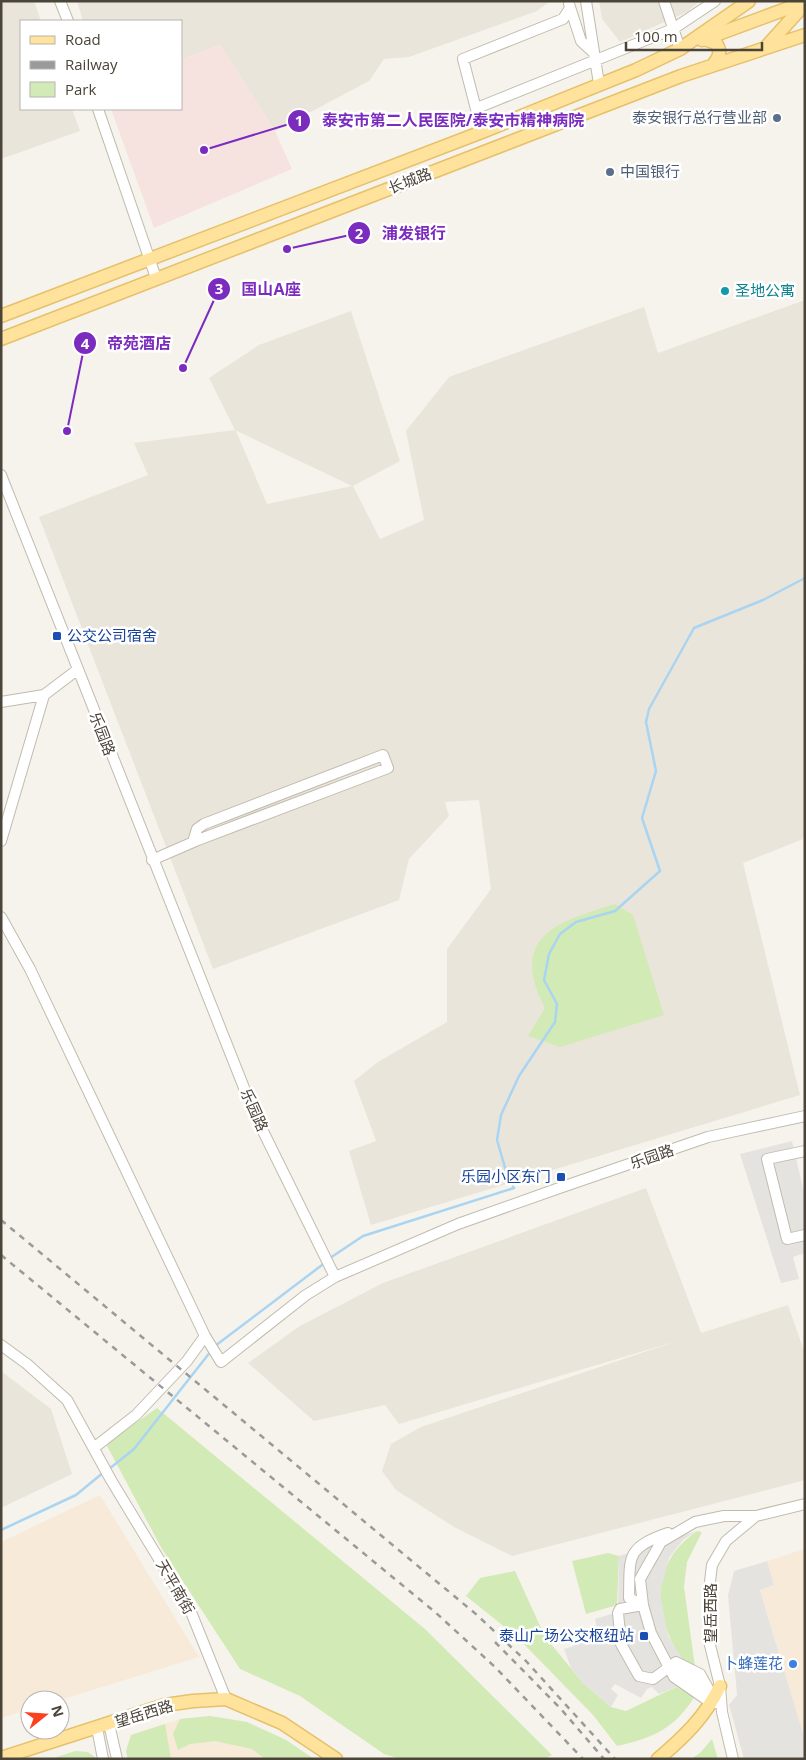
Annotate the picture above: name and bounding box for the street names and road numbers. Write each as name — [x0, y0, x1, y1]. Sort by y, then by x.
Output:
street label: 长城路 — [385, 163, 434, 197]
street label: 乐园路 — [86, 709, 120, 758]
street label: 乐园路 — [237, 1085, 273, 1134]
street label: 乐园路 — [627, 1139, 676, 1173]
street label: 天平南街 — [152, 1556, 200, 1617]
street label: 望岳西路 — [700, 1583, 720, 1643]
street label: 望岳西路 — [112, 1695, 175, 1731]

